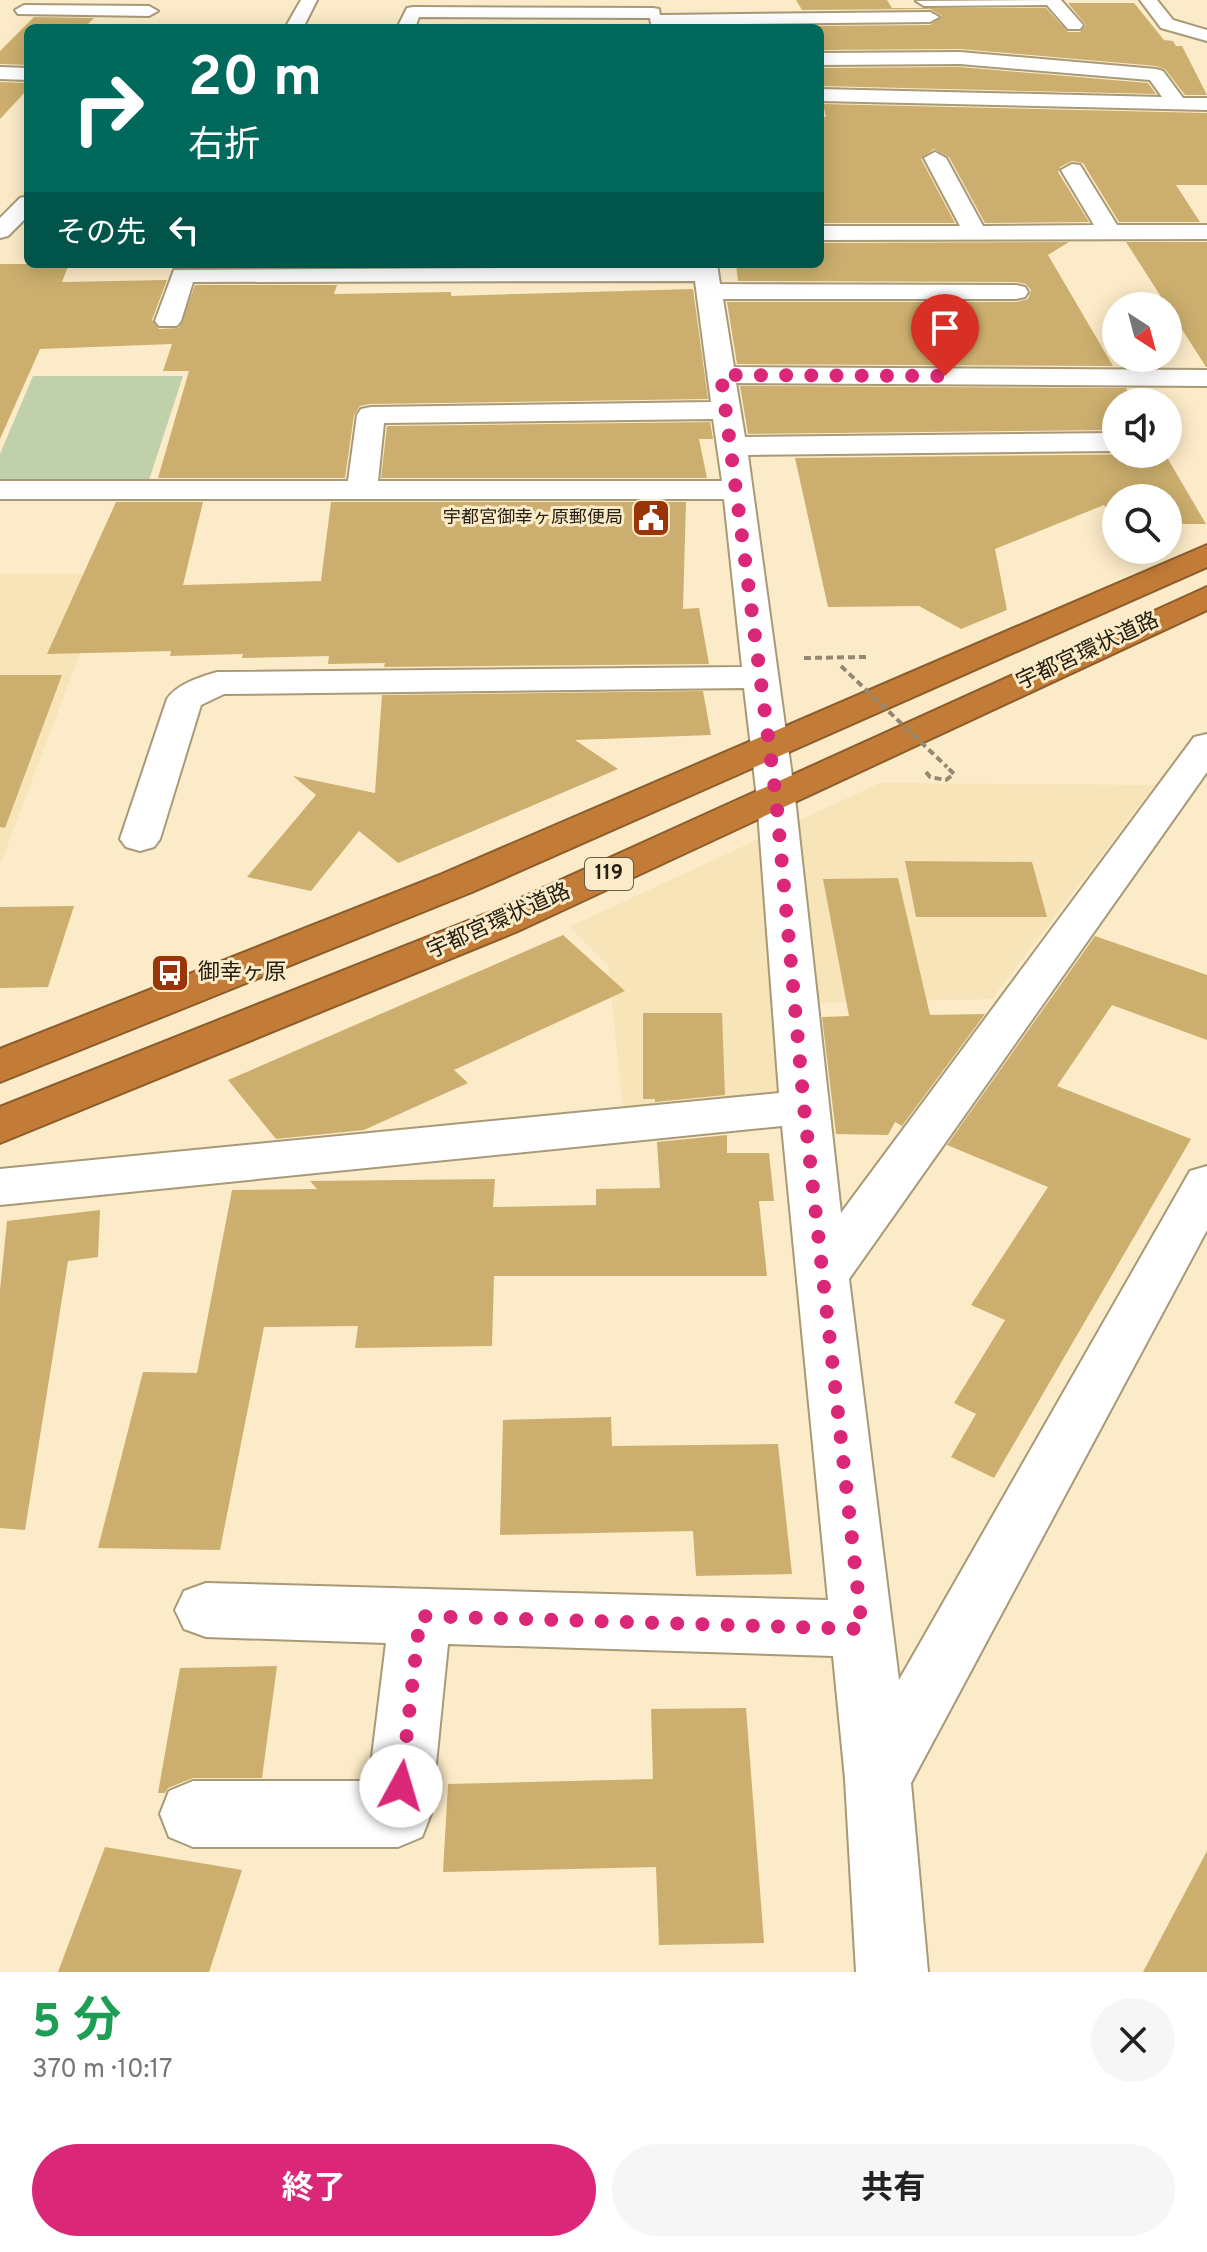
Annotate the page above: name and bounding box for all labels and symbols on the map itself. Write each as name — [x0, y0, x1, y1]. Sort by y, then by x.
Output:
north arrow — [1102, 292, 1182, 372]
pin — [911, 294, 979, 376]
public building icon: 宇都宮御幸ヶ原郵便局 — [630, 497, 672, 539]
place label: 宇都宮御幸ヶ原郵便局 — [443, 507, 623, 530]
street label: 宇都宮環状道路 — [1013, 607, 1163, 697]
road number: 119 — [585, 858, 633, 890]
street label: 宇都宮環状道路 — [423, 878, 575, 966]
bus stop icon: 御幸ヶ原 — [149, 952, 191, 994]
place label: 御幸ヶ原 — [198, 960, 286, 987]
position arrow — [359, 1744, 443, 1828]

